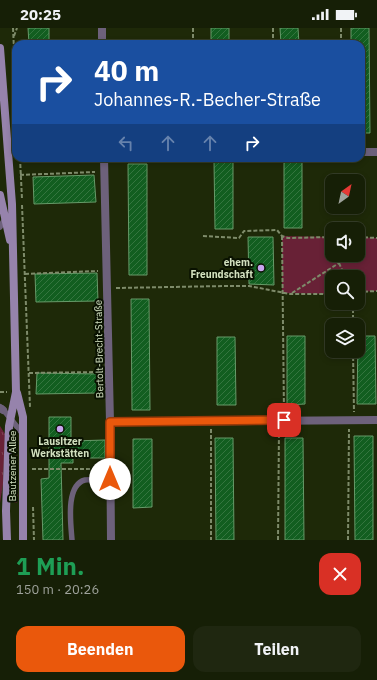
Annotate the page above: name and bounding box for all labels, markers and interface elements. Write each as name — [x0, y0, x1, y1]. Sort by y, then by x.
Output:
text: 20:25 — [20, 5, 61, 24]
text: 40 m — [94, 52, 159, 89]
icon: right — [28, 56, 80, 108]
text: Johannes-R.-Becher-Straße — [94, 88, 321, 111]
icon: left — [115, 132, 137, 154]
icon: ahead — [157, 132, 179, 154]
icon: ahead — [199, 132, 221, 154]
icon: right — [241, 132, 263, 154]
north arrow — [325, 174, 365, 214]
map controls — [325, 174, 365, 358]
button: sound — [325, 222, 365, 262]
place label: ehem. Freundschaft — [191, 256, 253, 281]
marker: ehem. Freundschaft — [256, 263, 266, 273]
button: search — [325, 270, 365, 310]
street label: Bertolt-Brecht-Straße — [92, 299, 106, 398]
button: layers — [325, 318, 365, 358]
pin — [267, 403, 301, 437]
icon: arrive — [273, 409, 295, 431]
marker: Lausitzer Werkstätten — [55, 424, 65, 434]
street label: Bautzener Allee — [6, 430, 19, 502]
place label: Lausitzer Werkstätten — [31, 435, 89, 460]
position arrow — [89, 458, 131, 500]
text: 1 Min. — [16, 550, 84, 582]
button: close — [319, 553, 361, 595]
text: 150 m · 20:26 — [16, 581, 99, 598]
button: Beenden — [16, 626, 185, 672]
button: Teilen — [193, 626, 361, 672]

